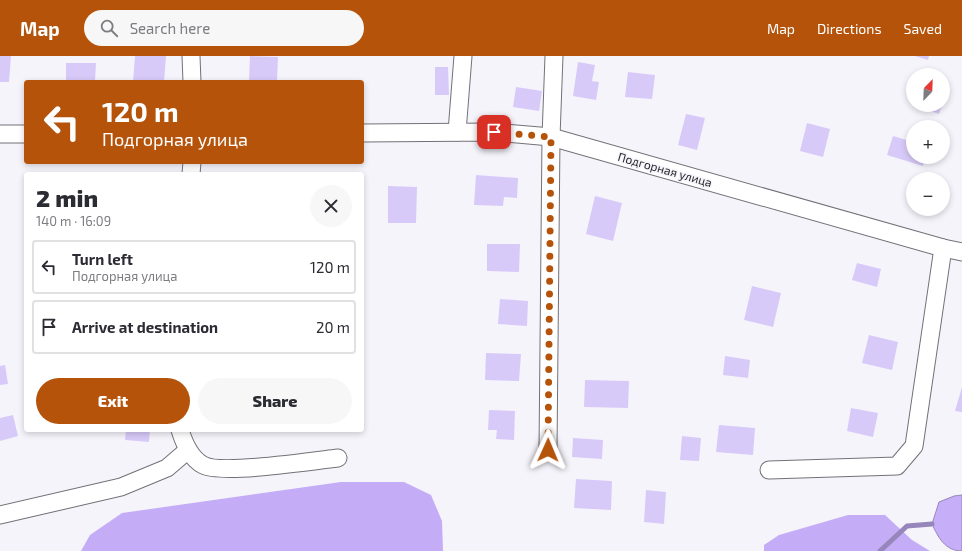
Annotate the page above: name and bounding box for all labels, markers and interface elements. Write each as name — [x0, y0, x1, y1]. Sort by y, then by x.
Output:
search box — [84, 10, 364, 46]
text: Map — [20, 17, 60, 40]
icon: search — [98, 17, 120, 39]
text: Search here — [130, 19, 210, 37]
text: Map — [767, 20, 795, 37]
text: Directions — [817, 20, 882, 37]
text: Saved — [904, 20, 942, 37]
north arrow — [906, 68, 950, 112]
map controls — [906, 68, 950, 216]
text: 120 m — [102, 94, 179, 128]
icon: left — [36, 96, 88, 148]
pin — [477, 115, 511, 149]
button: + — [906, 120, 950, 164]
icon: arrive — [483, 121, 505, 143]
text: Подгорная улица — [102, 128, 248, 150]
street label: Подгорная улица — [616, 149, 714, 190]
button: − — [906, 172, 950, 216]
text: 2 min — [36, 183, 98, 212]
button: close — [310, 185, 352, 227]
text: 140 m · 16:09 — [36, 213, 111, 229]
text: Turn left — [72, 250, 133, 268]
icon: left — [38, 256, 60, 278]
text: 120 m — [310, 258, 350, 276]
text: Подгорная улица — [72, 268, 177, 284]
icon: arrive — [38, 316, 60, 338]
text: Arrive at destination — [72, 318, 218, 336]
text: 20 m — [316, 318, 350, 336]
button: Exit — [36, 378, 190, 424]
button: Share — [198, 378, 352, 424]
position arrow — [527, 429, 569, 471]

